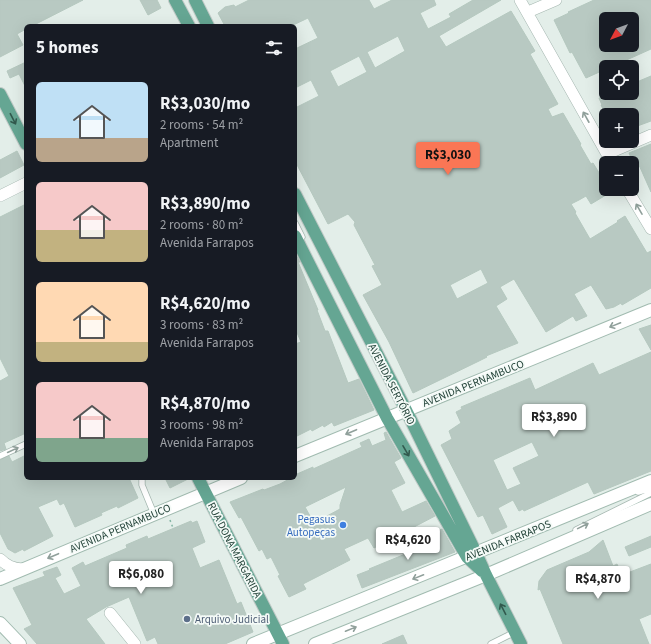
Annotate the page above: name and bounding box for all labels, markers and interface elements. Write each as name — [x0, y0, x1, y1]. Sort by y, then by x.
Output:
north arrow — [599, 12, 639, 52]
map controls — [599, 12, 639, 196]
text: 5 homes — [36, 36, 98, 60]
icon: filters — [263, 37, 285, 59]
button: locate — [599, 60, 639, 100]
text: R$3,030/mo — [160, 92, 250, 116]
icon: home — [68, 98, 116, 146]
button: + — [599, 108, 639, 148]
one-way arrow — [582, 111, 590, 123]
one-way arrow — [10, 112, 17, 124]
text: 2 rooms · 54 m² — [160, 116, 243, 134]
text: Apartment — [160, 134, 218, 152]
pin: R$3,030 — [411, 142, 485, 176]
text: R$3,030 — [425, 146, 471, 164]
button: − — [599, 156, 639, 196]
text: R$3,890/mo — [160, 192, 250, 216]
icon: home — [68, 198, 116, 246]
one-way arrow — [635, 203, 643, 215]
text: 2 rooms · 80 m² — [160, 216, 243, 234]
text: Avenida Farrapos — [160, 234, 254, 252]
text: R$4,620/mo — [160, 292, 250, 316]
icon: home — [68, 298, 116, 346]
text: 3 rooms · 83 m² — [160, 316, 243, 334]
one-way arrow — [609, 322, 621, 329]
text: Avenida Farrapos — [160, 334, 254, 352]
street label: AVENIDA SERTÓRIO — [365, 341, 419, 427]
street label: AVENIDA PERNAMBUCO — [420, 356, 526, 411]
text: R$4,870/mo — [160, 392, 250, 416]
icon: home — [68, 398, 116, 446]
pin: R$3,890 — [517, 404, 591, 438]
text: R$3,890 — [531, 408, 577, 426]
text: 3 rooms · 98 m² — [160, 416, 243, 434]
one-way arrow — [345, 429, 357, 437]
text: Avenida Farrapos — [160, 434, 254, 452]
one-way arrow — [403, 445, 411, 457]
one-way arrow — [7, 446, 19, 453]
street label: AVENIDA PERNAMBUCO — [67, 500, 173, 557]
street label: RUA DONA MARGARIDA — [204, 500, 265, 601]
place label: Pegasus Autopeças — [287, 512, 335, 540]
street label: AVENIDA FARRAPOS — [463, 516, 553, 564]
marker: Pegasus Autopeças — [338, 520, 348, 530]
one-way arrow — [577, 522, 589, 530]
pin: R$4,620 — [371, 527, 445, 561]
text: R$4,620 — [385, 531, 431, 549]
one-way arrow — [47, 553, 59, 560]
pin: R$6,080 — [104, 561, 178, 595]
text: R$6,080 — [118, 565, 164, 583]
pin: R$4,870 — [561, 566, 635, 600]
text: R$4,870 — [575, 570, 621, 588]
one-way arrow — [412, 573, 424, 581]
one-way arrow — [499, 604, 506, 616]
place label: Arquivo Judicial — [195, 612, 269, 627]
marker: Arquivo Judicial — [182, 614, 192, 624]
one-way arrow — [344, 625, 356, 633]

